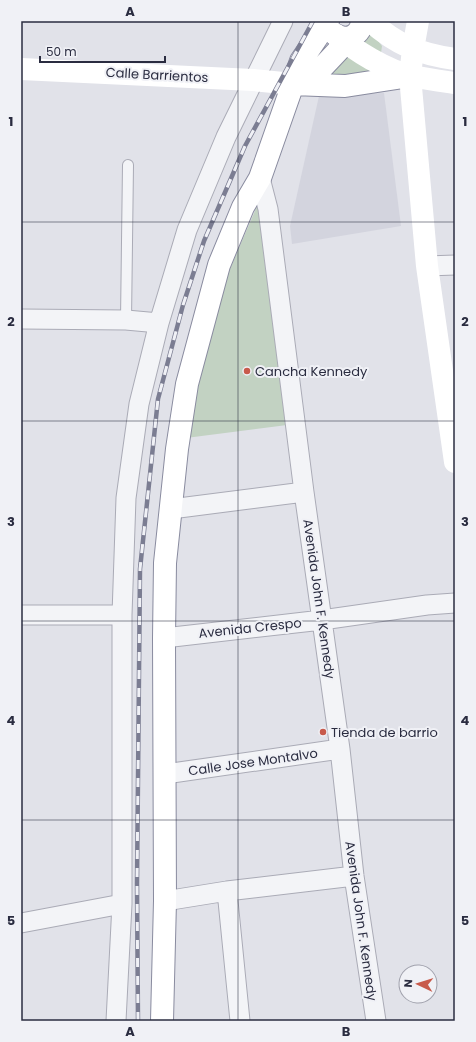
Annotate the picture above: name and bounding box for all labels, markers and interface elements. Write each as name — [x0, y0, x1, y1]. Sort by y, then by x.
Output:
text: A — [125, 2, 135, 21]
text: B — [342, 2, 351, 21]
scale bar — [40, 38, 165, 64]
text: 50 m — [46, 43, 77, 60]
street label: Calle Barrientos — [105, 63, 209, 87]
text: 1 — [9, 112, 13, 131]
text: 1 — [463, 112, 467, 131]
text: 2 — [7, 312, 15, 331]
text: 2 — [461, 312, 469, 331]
place label: Cancha Kennedy — [255, 362, 368, 381]
marker: Cancha Kennedy — [242, 366, 252, 376]
text: 3 — [7, 512, 15, 531]
text: 3 — [461, 512, 469, 531]
street label: Avenida John F. Kennedy — [298, 518, 340, 681]
street label: Avenida Crespo — [198, 613, 302, 643]
text: 4 — [7, 711, 16, 730]
text: 4 — [461, 711, 470, 730]
place label: Tienda de barrio — [331, 723, 438, 742]
marker: Tienda de barrio — [318, 727, 328, 737]
street label: Calle Jose Montalvo — [187, 744, 319, 780]
street label: Avenida John F. Kennedy — [340, 840, 382, 1003]
text: 5 — [7, 911, 15, 930]
text: 5 — [461, 911, 469, 930]
north arrow — [398, 964, 438, 1004]
text: N — [400, 979, 416, 988]
text: A — [125, 1022, 135, 1041]
text: B — [342, 1022, 351, 1041]

